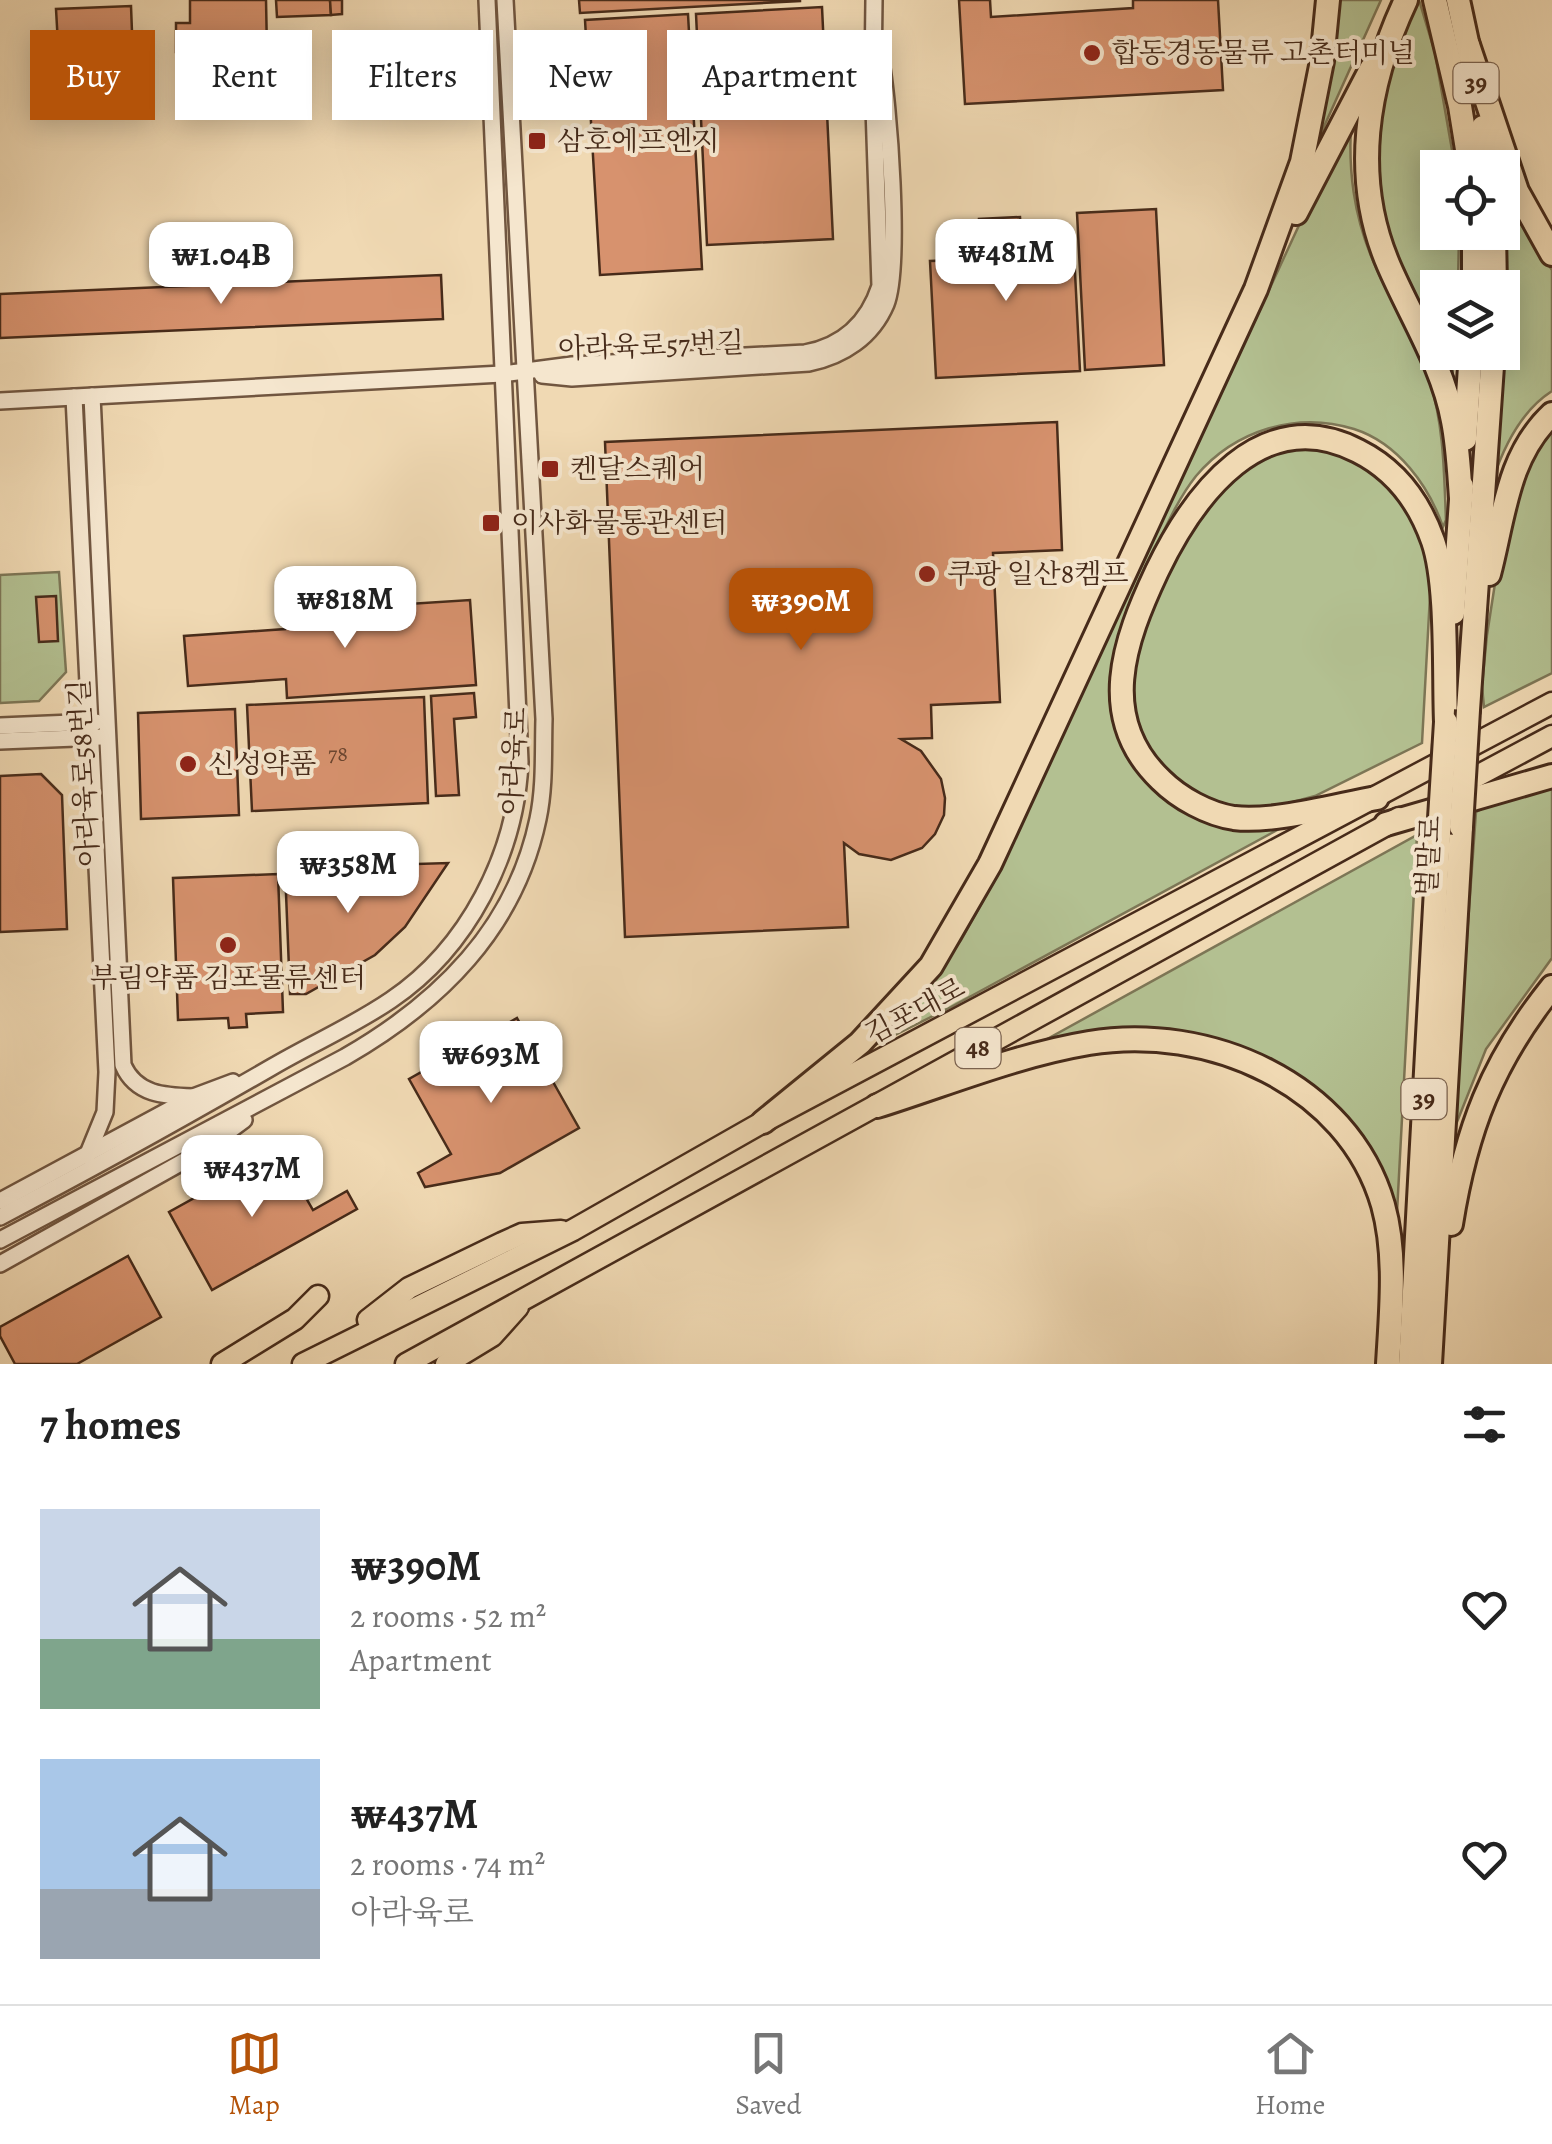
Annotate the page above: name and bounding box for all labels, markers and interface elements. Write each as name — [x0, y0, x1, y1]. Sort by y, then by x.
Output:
chip: Buy — [30, 30, 155, 120]
chip: Rent — [175, 30, 312, 120]
chip: Filters — [332, 30, 493, 120]
chip: New — [513, 30, 647, 120]
chip: Apartment — [667, 30, 892, 120]
place label: 합동경동물류 고촌터미널 — [1112, 34, 1415, 72]
marker: 합동경동물류 고촌터미널 — [1081, 42, 1103, 64]
road number: 39 — [1454, 63, 1498, 103]
place label: 삼호에프엔지 — [557, 122, 719, 160]
marker: 삼호에프엔지 — [526, 130, 548, 152]
map controls — [1420, 150, 1520, 370]
button: locate — [1420, 150, 1520, 250]
pin: ₩481M — [936, 219, 1076, 304]
pin: ₩1.04B — [140, 222, 302, 307]
text: ₩481M — [957, 229, 1055, 273]
text: ₩1.04B — [171, 232, 271, 276]
button: layers — [1420, 270, 1520, 370]
street label: 아라육로57번길 — [557, 324, 745, 368]
place label: 켄달스퀘어 — [570, 450, 705, 488]
marker: 켄달스퀘어 — [539, 458, 561, 480]
place label: 이사화물통관센터 — [511, 504, 727, 542]
marker: 이사화물통관센터 — [480, 512, 502, 534]
place label: 쿠팡 일산8켐프 — [947, 555, 1128, 593]
marker: 쿠팡 일산8켐프 — [916, 563, 938, 585]
pin: ₩818M — [275, 566, 415, 651]
pin: ₩390M — [731, 568, 871, 653]
text: ₩818M — [296, 576, 394, 620]
text: ₩390M — [751, 578, 851, 622]
street label: 아라육로58번길 — [60, 678, 108, 868]
street label: 아라육로 — [492, 706, 536, 816]
house number: 78 — [328, 739, 348, 769]
place label: 신성약품 — [208, 745, 316, 783]
marker: 신성약품 — [177, 753, 199, 775]
street label: 벌말로 — [1408, 814, 1450, 898]
pin: ₩358M — [278, 831, 418, 916]
text: ₩358M — [299, 841, 397, 885]
marker: 부림약품 김포물류센터 — [217, 934, 239, 956]
place label: 부림약품 김포물류센터 — [90, 959, 366, 997]
street label: 김포대로 — [858, 969, 972, 1053]
pin: ₩693M — [421, 1021, 561, 1106]
road number: 48 — [956, 1028, 1000, 1068]
text: ₩693M — [442, 1031, 540, 1075]
road number: 39 — [1402, 1079, 1446, 1119]
pin: ₩437M — [182, 1135, 322, 1220]
text: ₩437M — [203, 1145, 301, 1189]
text: 7 homes — [40, 1396, 181, 1453]
icon: filters — [1457, 1397, 1512, 1452]
text: ₩390M — [350, 1537, 481, 1594]
icon: home — [120, 1549, 240, 1669]
icon: heart — [1457, 1582, 1512, 1637]
text: 2 rooms · 52 m² — [350, 1594, 546, 1638]
text: Apartment — [350, 1638, 492, 1682]
text: ₩437M — [350, 1785, 478, 1842]
icon: home — [120, 1799, 240, 1919]
icon: heart — [1457, 1832, 1512, 1887]
text: 2 rooms · 74 m² — [350, 1842, 545, 1886]
text: 아라육로 — [350, 1890, 474, 1934]
tab: Map — [227, 2026, 282, 2124]
tab: Saved — [735, 2026, 802, 2124]
tab: Home — [1255, 2026, 1325, 2124]

